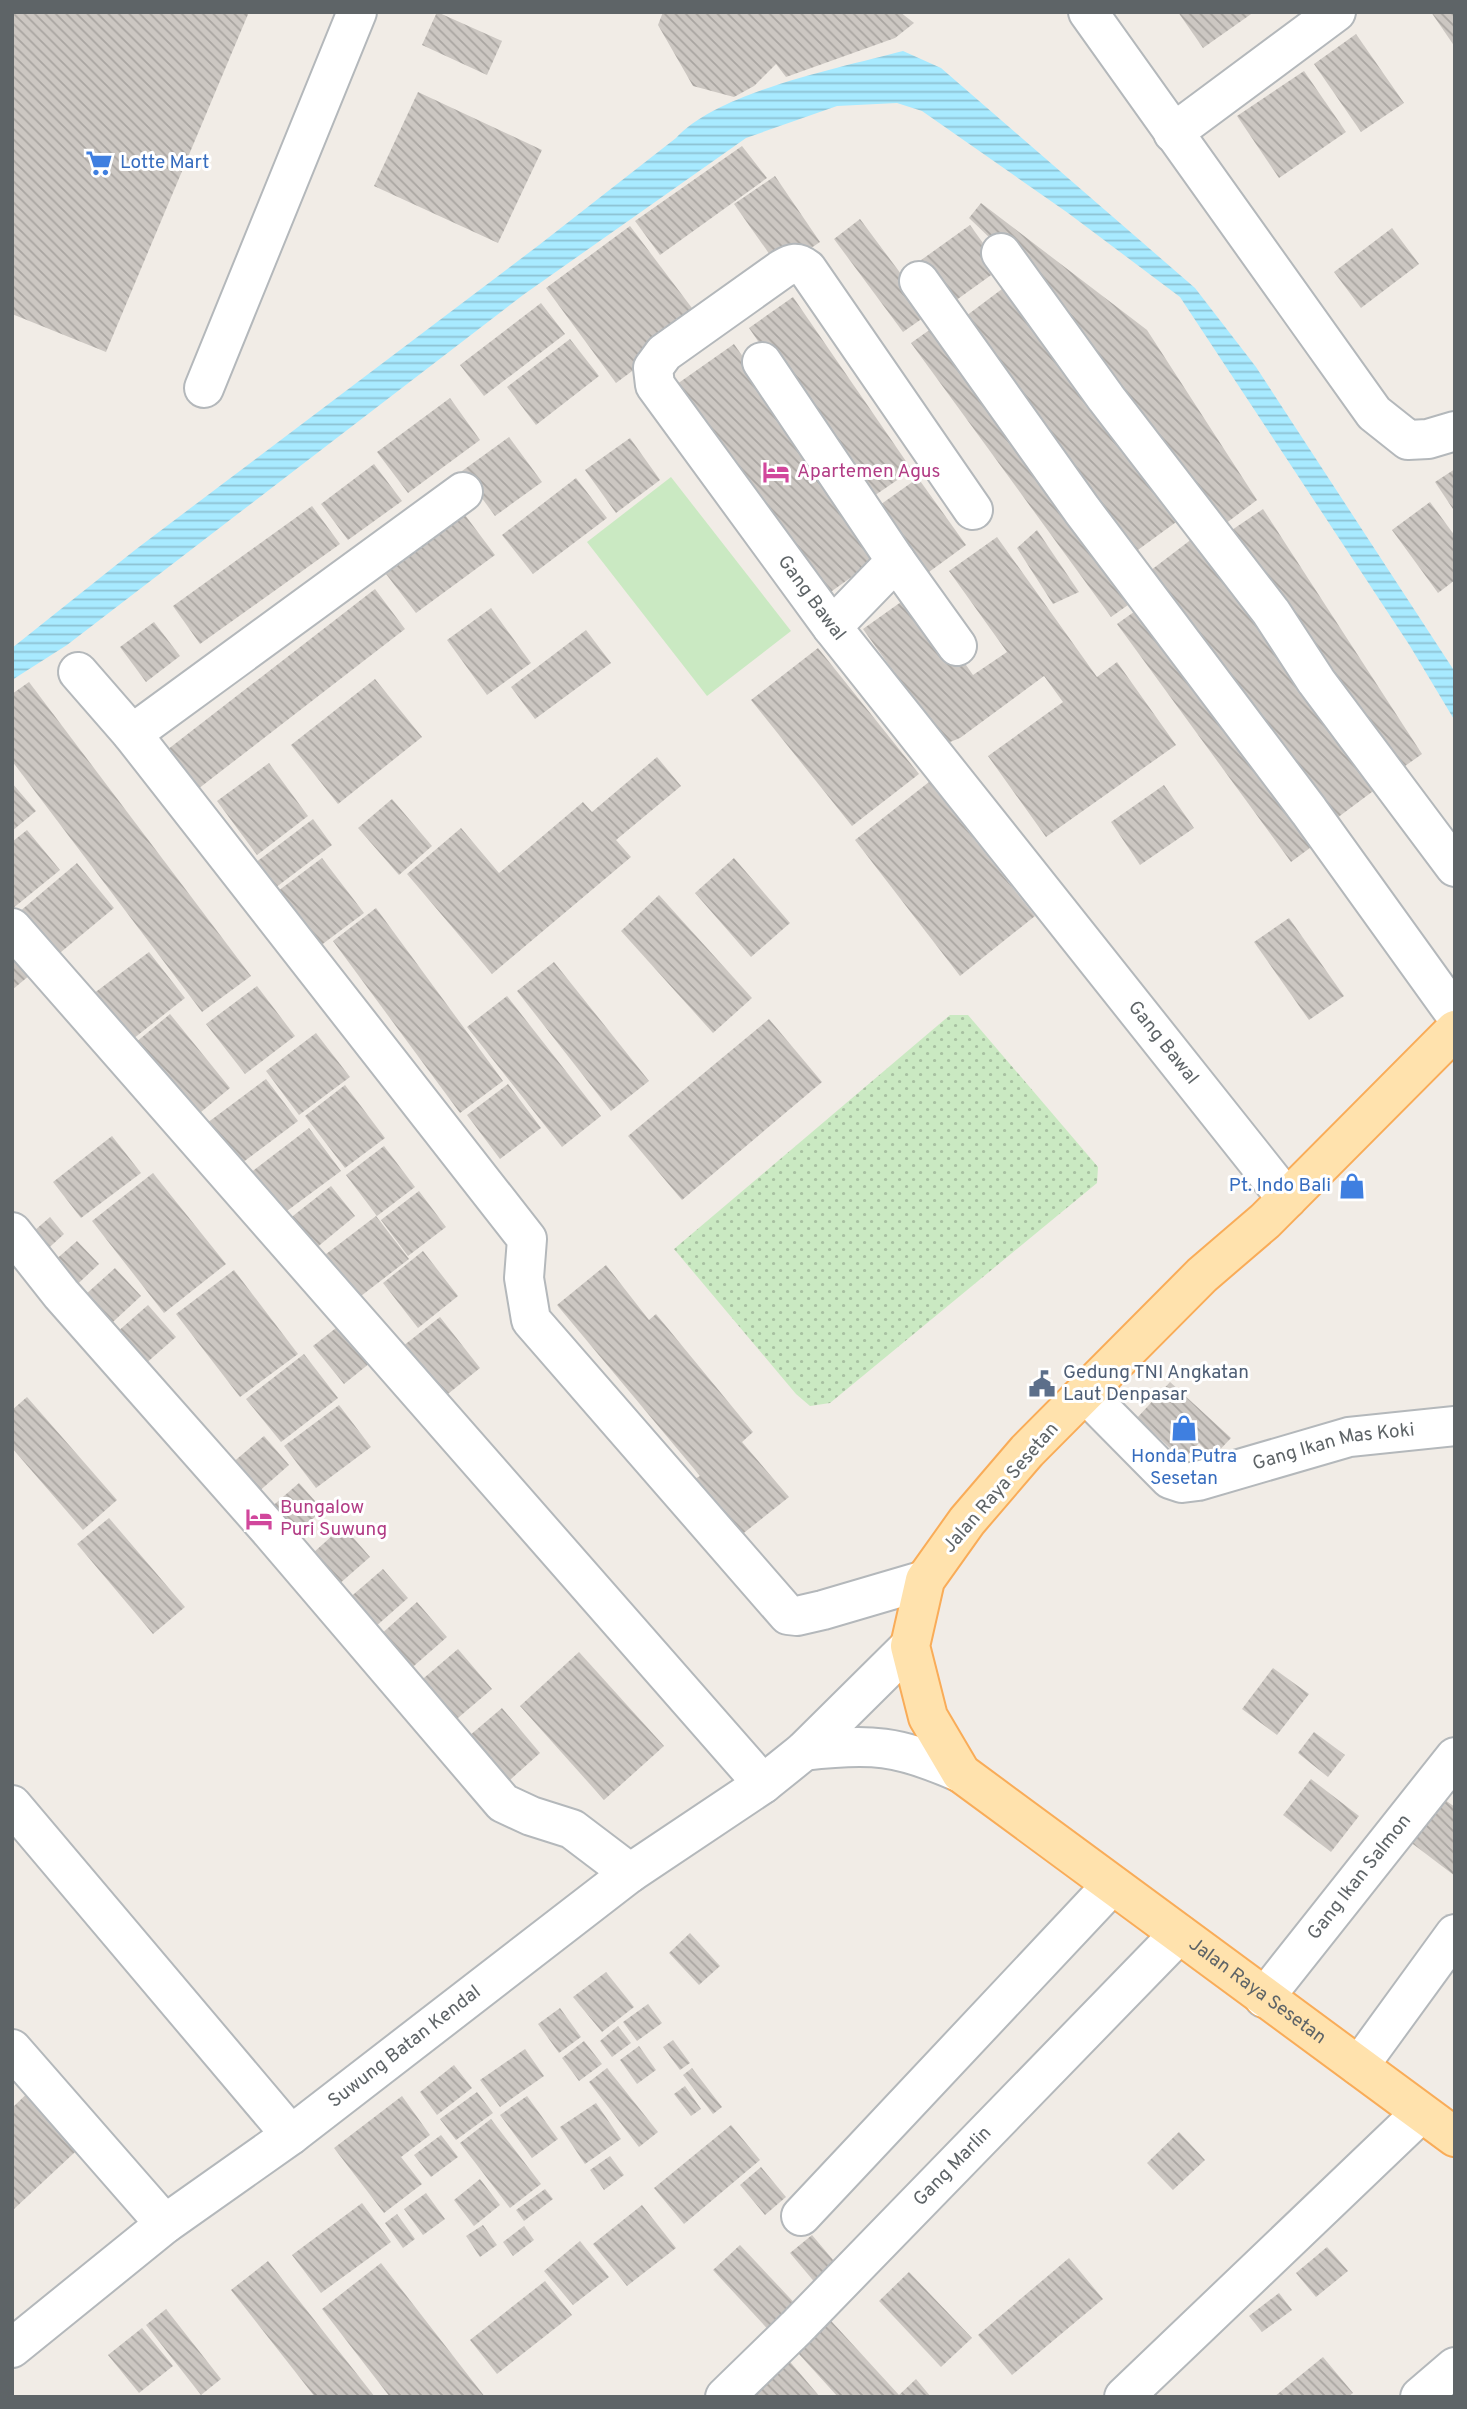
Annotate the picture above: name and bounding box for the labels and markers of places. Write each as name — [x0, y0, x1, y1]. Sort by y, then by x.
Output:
supermarket icon: Lotte Mart — [84, 148, 114, 178]
place label: Lotte Mart — [120, 151, 209, 175]
hotel icon: Apartemen Agus — [761, 457, 791, 487]
place label: Apartemen Agus — [797, 460, 940, 484]
shop icon: Pt. Indo Bali — [1337, 1171, 1367, 1201]
place label: Pt. Indo Bali — [1229, 1174, 1331, 1198]
place label: Gedung TNI Angkatan Laut Denpasar — [1063, 1361, 1249, 1407]
public building icon: Gedung TNI Angkatan Laut Denpasar — [1027, 1369, 1057, 1399]
shop icon: Honda Putra Sesetan — [1169, 1413, 1199, 1443]
place label: Honda Putra Sesetan — [1131, 1445, 1237, 1491]
place label: Bungalow Puri Suwung — [280, 1496, 387, 1542]
hotel icon: Bungalow Puri Suwung — [244, 1504, 274, 1534]

